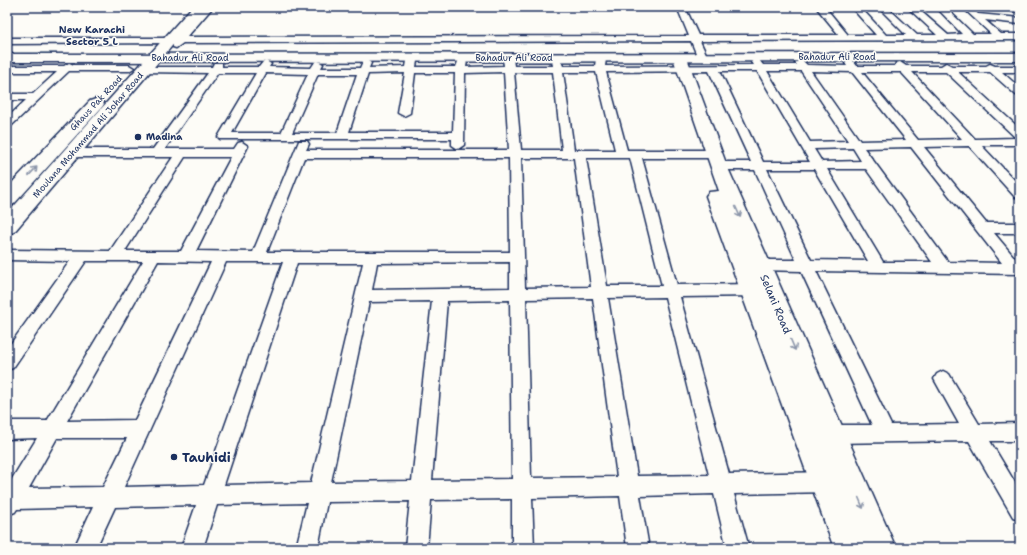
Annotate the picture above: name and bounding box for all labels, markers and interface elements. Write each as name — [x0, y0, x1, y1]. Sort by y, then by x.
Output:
district label: New Karachi Sector 5 L — [59, 23, 125, 48]
street label: Bahadur Ali Road — [798, 51, 876, 63]
street label: Bahadur Ali Road — [151, 52, 229, 64]
street label: Bahadur Ali Road — [475, 52, 553, 64]
street label: Moulana Mohammad Ali Johar Road — [30, 69, 146, 200]
street label: Ghaus Pak Road — [67, 73, 125, 133]
place label: Madina — [146, 131, 183, 143]
marker: Madina — [133, 132, 143, 142]
one-way arrow — [29, 166, 38, 176]
one-way arrow — [735, 206, 743, 218]
street label: Selani Road — [756, 272, 795, 336]
one-way arrow — [790, 339, 798, 351]
place label: Tauhidi — [182, 449, 231, 466]
marker: Tauhidi — [169, 452, 179, 462]
one-way arrow — [858, 497, 865, 509]

